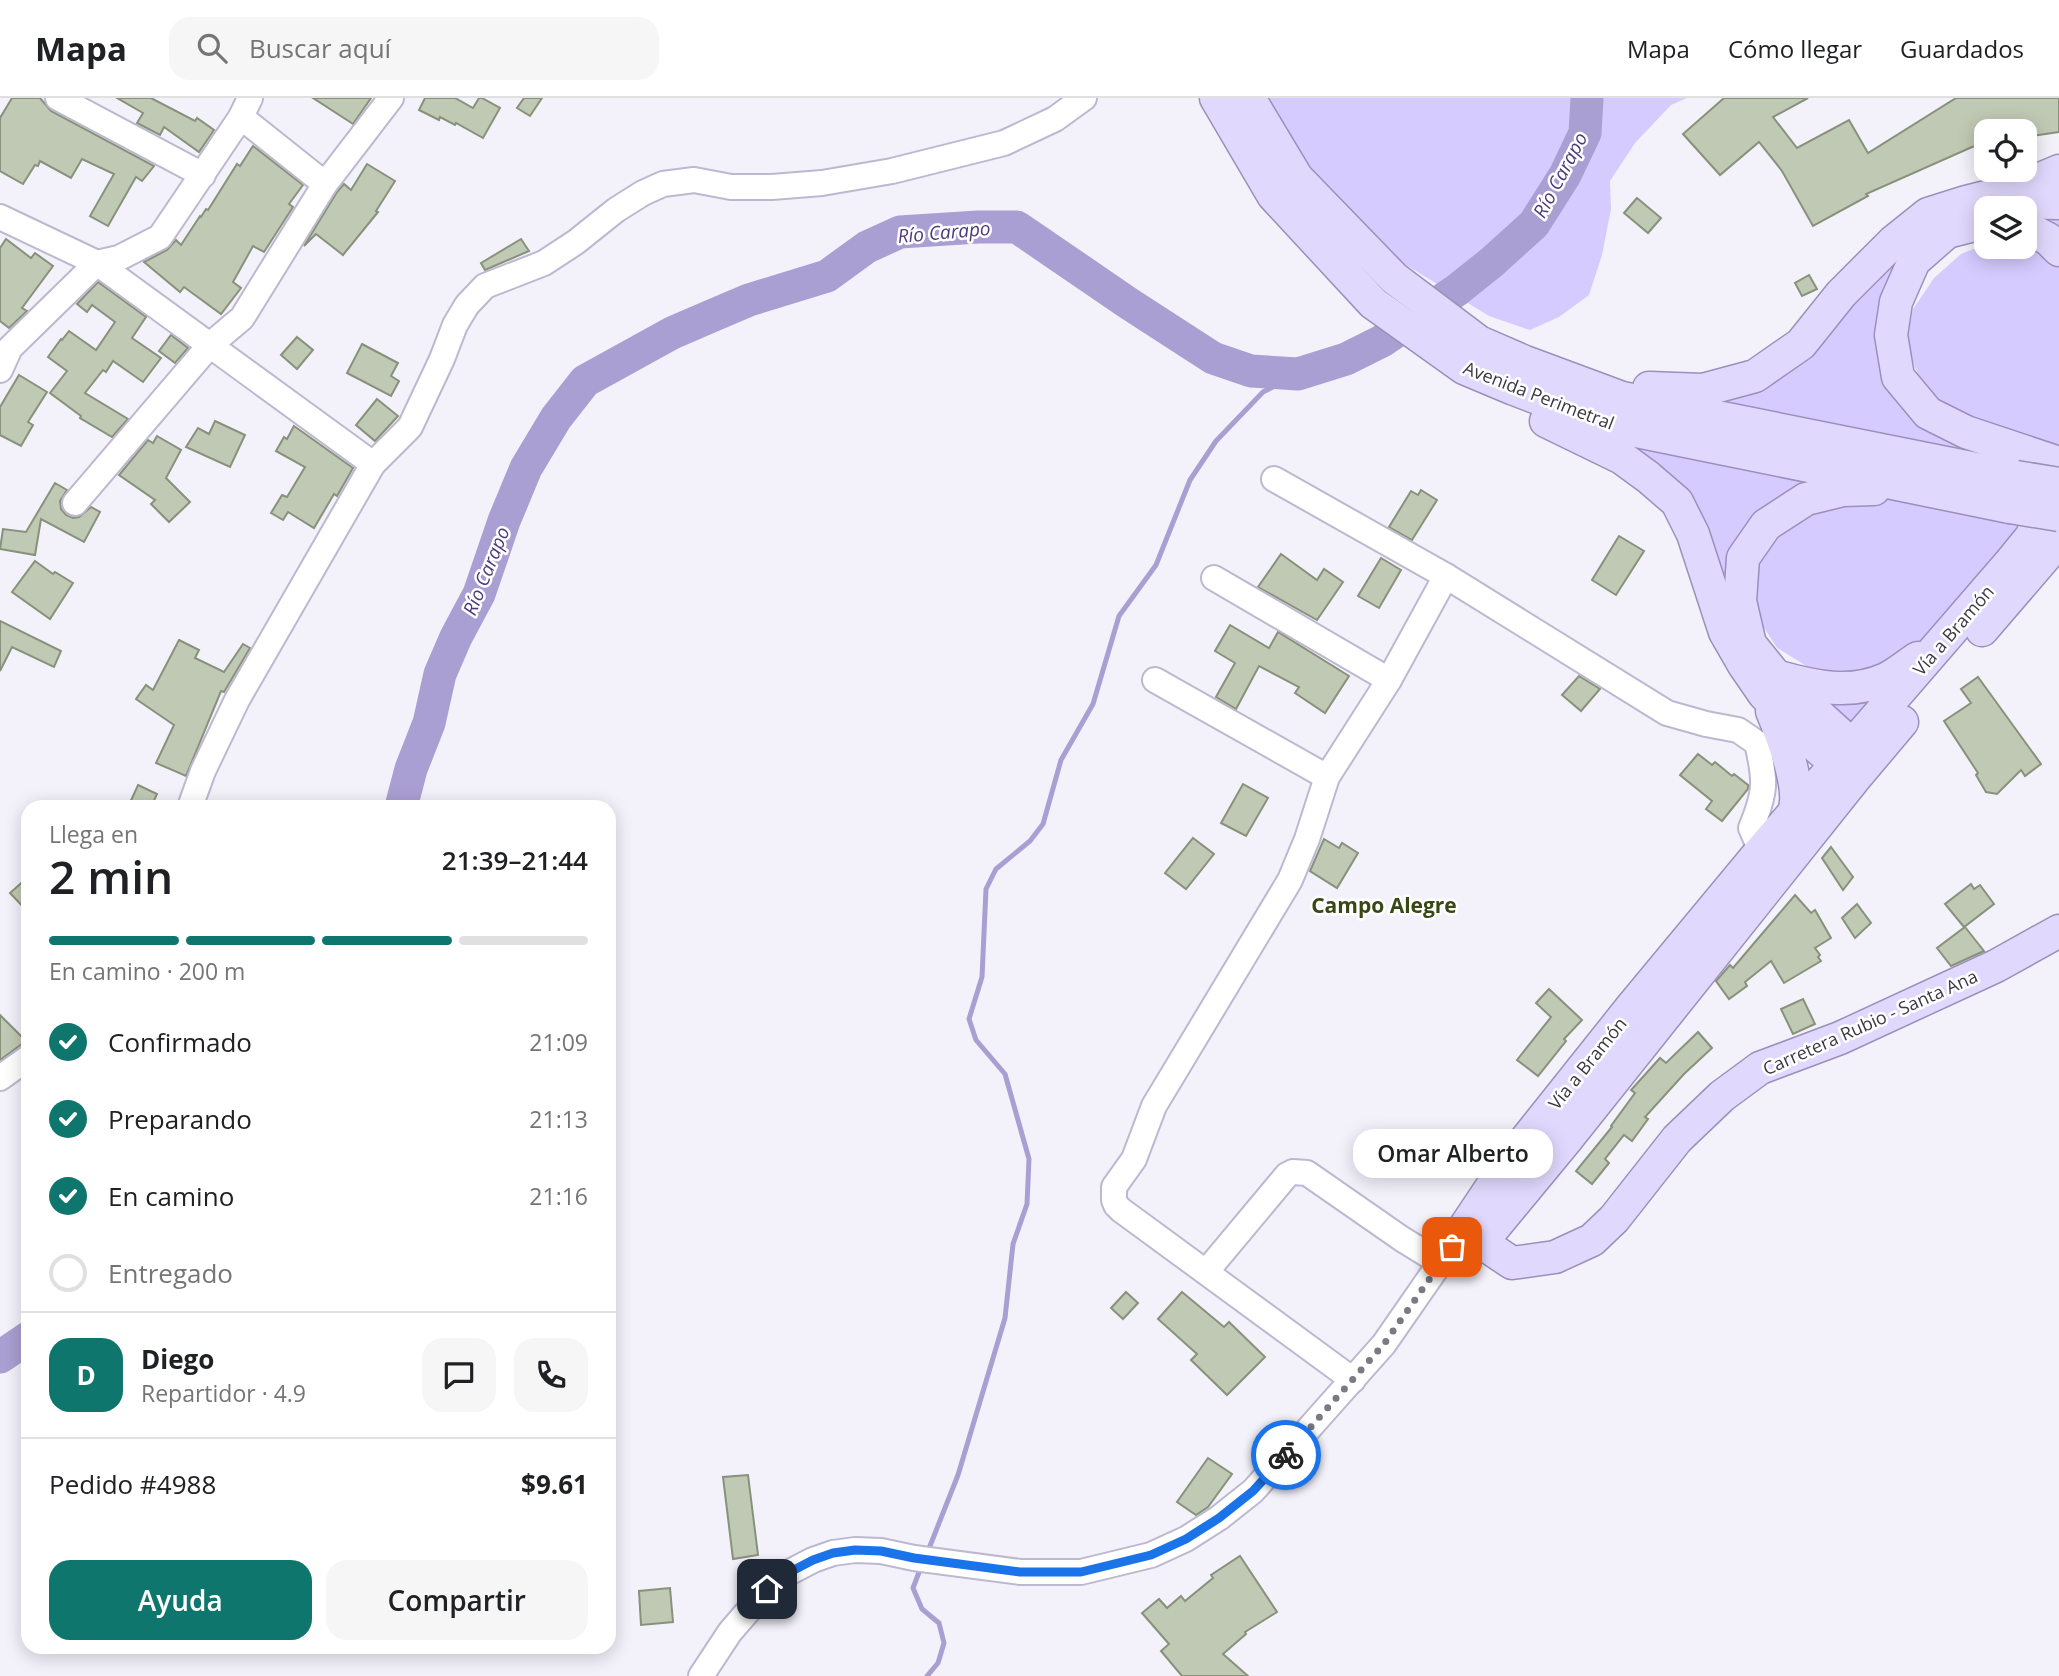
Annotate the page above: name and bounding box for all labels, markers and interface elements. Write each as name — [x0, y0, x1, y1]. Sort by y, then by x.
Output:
search box — [169, 17, 659, 80]
text: Mapa — [35, 26, 127, 71]
icon: search — [193, 29, 231, 67]
text: Buscar aquí — [249, 30, 391, 66]
text: Mapa — [1627, 32, 1690, 65]
text: Cómo llegar — [1728, 32, 1862, 65]
text: Guardados — [1900, 32, 2024, 65]
map controls — [1974, 119, 2037, 259]
button: locate — [1974, 119, 2037, 182]
water label: Río Carapo — [1527, 128, 1593, 222]
button: layers — [1974, 196, 2037, 259]
water label: Río Carapo — [896, 215, 992, 249]
street label: Avenida Perimetral — [1460, 355, 1618, 435]
water label: Río Carapo — [457, 523, 515, 619]
street label: Vía a Bramón — [1907, 580, 1999, 680]
text: Llega en — [49, 818, 138, 850]
text: 21:39–21:44 — [442, 842, 588, 878]
text: 2 min — [49, 845, 173, 907]
district label: Campo Alegre — [1311, 891, 1457, 919]
text: En camino · 200 m — [49, 955, 245, 987]
street label: Carretera Rubio - Santa Ana — [1759, 964, 1981, 1080]
street label: Vía a Bramón — [1542, 1012, 1632, 1114]
icon: check — [49, 1023, 87, 1061]
text: Confirmado — [108, 1024, 252, 1060]
text: 21:09 — [529, 1026, 588, 1058]
icon: check — [49, 1100, 87, 1138]
text: Preparando — [108, 1101, 252, 1137]
text: 21:13 — [529, 1103, 588, 1135]
callout: Omar Alberto — [1352, 1128, 1552, 1177]
text: Omar Alberto — [1377, 1137, 1529, 1169]
icon: check — [49, 1177, 87, 1215]
text: En camino — [108, 1178, 234, 1214]
text: 21:16 — [529, 1180, 588, 1212]
pin — [1422, 1217, 1482, 1277]
icon: bag — [1433, 1228, 1471, 1266]
text: Entregado — [108, 1255, 233, 1291]
button: chat — [422, 1338, 496, 1412]
button: phone — [514, 1338, 588, 1412]
text: Diego — [141, 1341, 214, 1377]
text: D — [76, 1357, 96, 1393]
text: Repartidor · 4.9 — [141, 1377, 306, 1409]
courier — [1251, 1420, 1321, 1490]
icon: bike — [1267, 1436, 1305, 1474]
text: Pedido #4988 — [49, 1466, 216, 1502]
text: $9.61 — [521, 1466, 588, 1502]
pin — [737, 1559, 797, 1619]
button: Ayuda — [49, 1560, 312, 1640]
button: Compartir — [326, 1560, 588, 1640]
icon: home — [748, 1570, 786, 1608]

